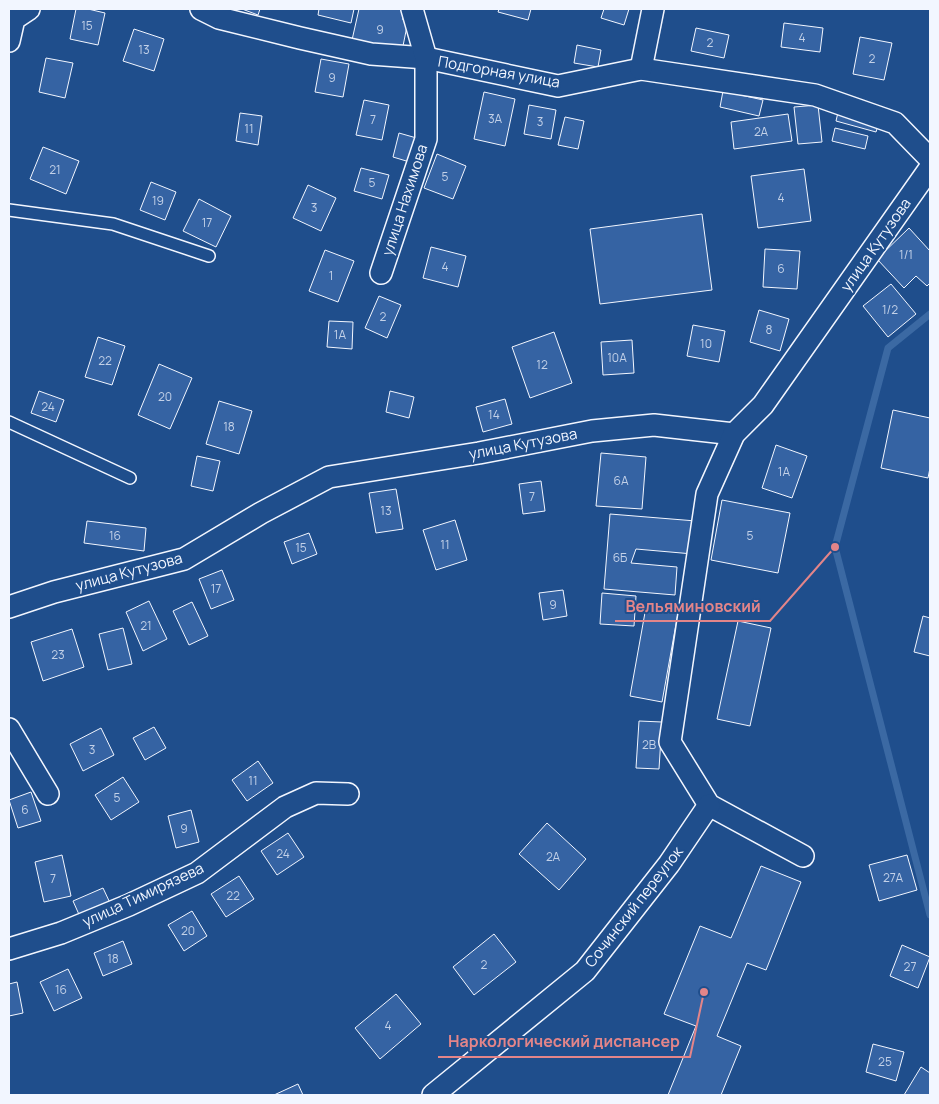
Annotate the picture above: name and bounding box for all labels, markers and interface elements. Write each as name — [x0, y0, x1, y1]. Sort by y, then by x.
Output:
house number: 15 — [81, 17, 93, 34]
house number: 9 — [376, 21, 384, 38]
house number: 4 — [798, 29, 806, 46]
house number: 2 — [707, 34, 714, 51]
house number: 13 — [138, 41, 150, 58]
street label: Подгорная улица — [436, 50, 562, 93]
house number: 2 — [869, 50, 876, 67]
house number: 9 — [328, 69, 336, 86]
house number: 3А — [488, 110, 503, 127]
house number: 7 — [370, 111, 376, 128]
house number: 3 — [537, 113, 543, 130]
house number: 11 — [244, 120, 254, 137]
house number: 2А — [754, 123, 768, 140]
street label: улица Нахимова — [377, 141, 432, 258]
house number: 21 — [49, 161, 61, 178]
house number: 5 — [442, 168, 449, 185]
house number: 5 — [369, 174, 376, 191]
house number: 4 — [777, 189, 785, 206]
house number: 19 — [152, 192, 164, 209]
street label: улица Кутузова — [836, 194, 916, 296]
house number: 3 — [311, 199, 317, 216]
house number: 17 — [202, 214, 212, 231]
house number: 1/1 — [899, 246, 913, 263]
house number: 4 — [441, 258, 449, 275]
house number: 6 — [777, 260, 785, 277]
house number: 1 — [329, 267, 333, 284]
house number: 1/2 — [882, 301, 898, 318]
house number: 2 — [380, 308, 387, 325]
house number: 8 — [766, 321, 773, 338]
house number: 1А — [334, 326, 347, 343]
house number: 10 — [700, 335, 712, 352]
house number: 10А — [607, 349, 627, 366]
house number: 22 — [98, 352, 112, 369]
house number: 12 — [536, 356, 548, 373]
house number: 20 — [158, 388, 172, 405]
house number: 24 — [41, 398, 55, 415]
house number: 14 — [488, 406, 500, 423]
house number: 18 — [223, 418, 235, 435]
street label: улица Кутузова — [467, 423, 579, 464]
house number: 1А — [778, 463, 791, 480]
house number: 6А — [613, 472, 629, 489]
house number: 7 — [529, 488, 535, 505]
house number: 13 — [380, 502, 392, 519]
house number: 16 — [109, 527, 121, 544]
house number: 5 — [747, 527, 754, 544]
house number: 11 — [440, 536, 450, 553]
house number: 15 — [295, 539, 307, 556]
street label: улица Кутузова — [73, 547, 185, 596]
house number: 6Б — [613, 549, 627, 566]
house number: 17 — [211, 580, 221, 597]
callout: Вельяминовский — [615, 590, 770, 621]
text: Вельяминовский — [625, 595, 761, 617]
house number: 9 — [549, 596, 557, 613]
house number: 21 — [140, 617, 152, 634]
house number: 23 — [51, 646, 65, 663]
house number: 2В — [642, 736, 656, 753]
house number: 3 — [89, 741, 95, 758]
house number: 11 — [248, 772, 258, 789]
house number: 5 — [114, 789, 121, 806]
house number: 6 — [21, 801, 29, 818]
house number: 9 — [180, 820, 188, 837]
street label: Сочинский переулок — [580, 841, 688, 972]
house number: 24 — [276, 845, 290, 862]
house number: 2А — [546, 848, 560, 865]
street label: улица Тимирязева — [79, 857, 207, 932]
house number: 27А — [883, 869, 903, 886]
house number: 7 — [50, 870, 56, 887]
house number: 22 — [226, 887, 240, 904]
house number: 20 — [181, 922, 195, 939]
house number: 18 — [107, 950, 119, 967]
house number: 2 — [481, 956, 488, 973]
house number: 27 — [904, 958, 916, 975]
house number: 16 — [55, 981, 67, 998]
house number: 4 — [384, 1017, 392, 1034]
callout: Наркологический диспансер — [438, 1026, 690, 1057]
text: Наркологический диспансер — [448, 1030, 680, 1052]
house number: 25 — [878, 1053, 892, 1070]

